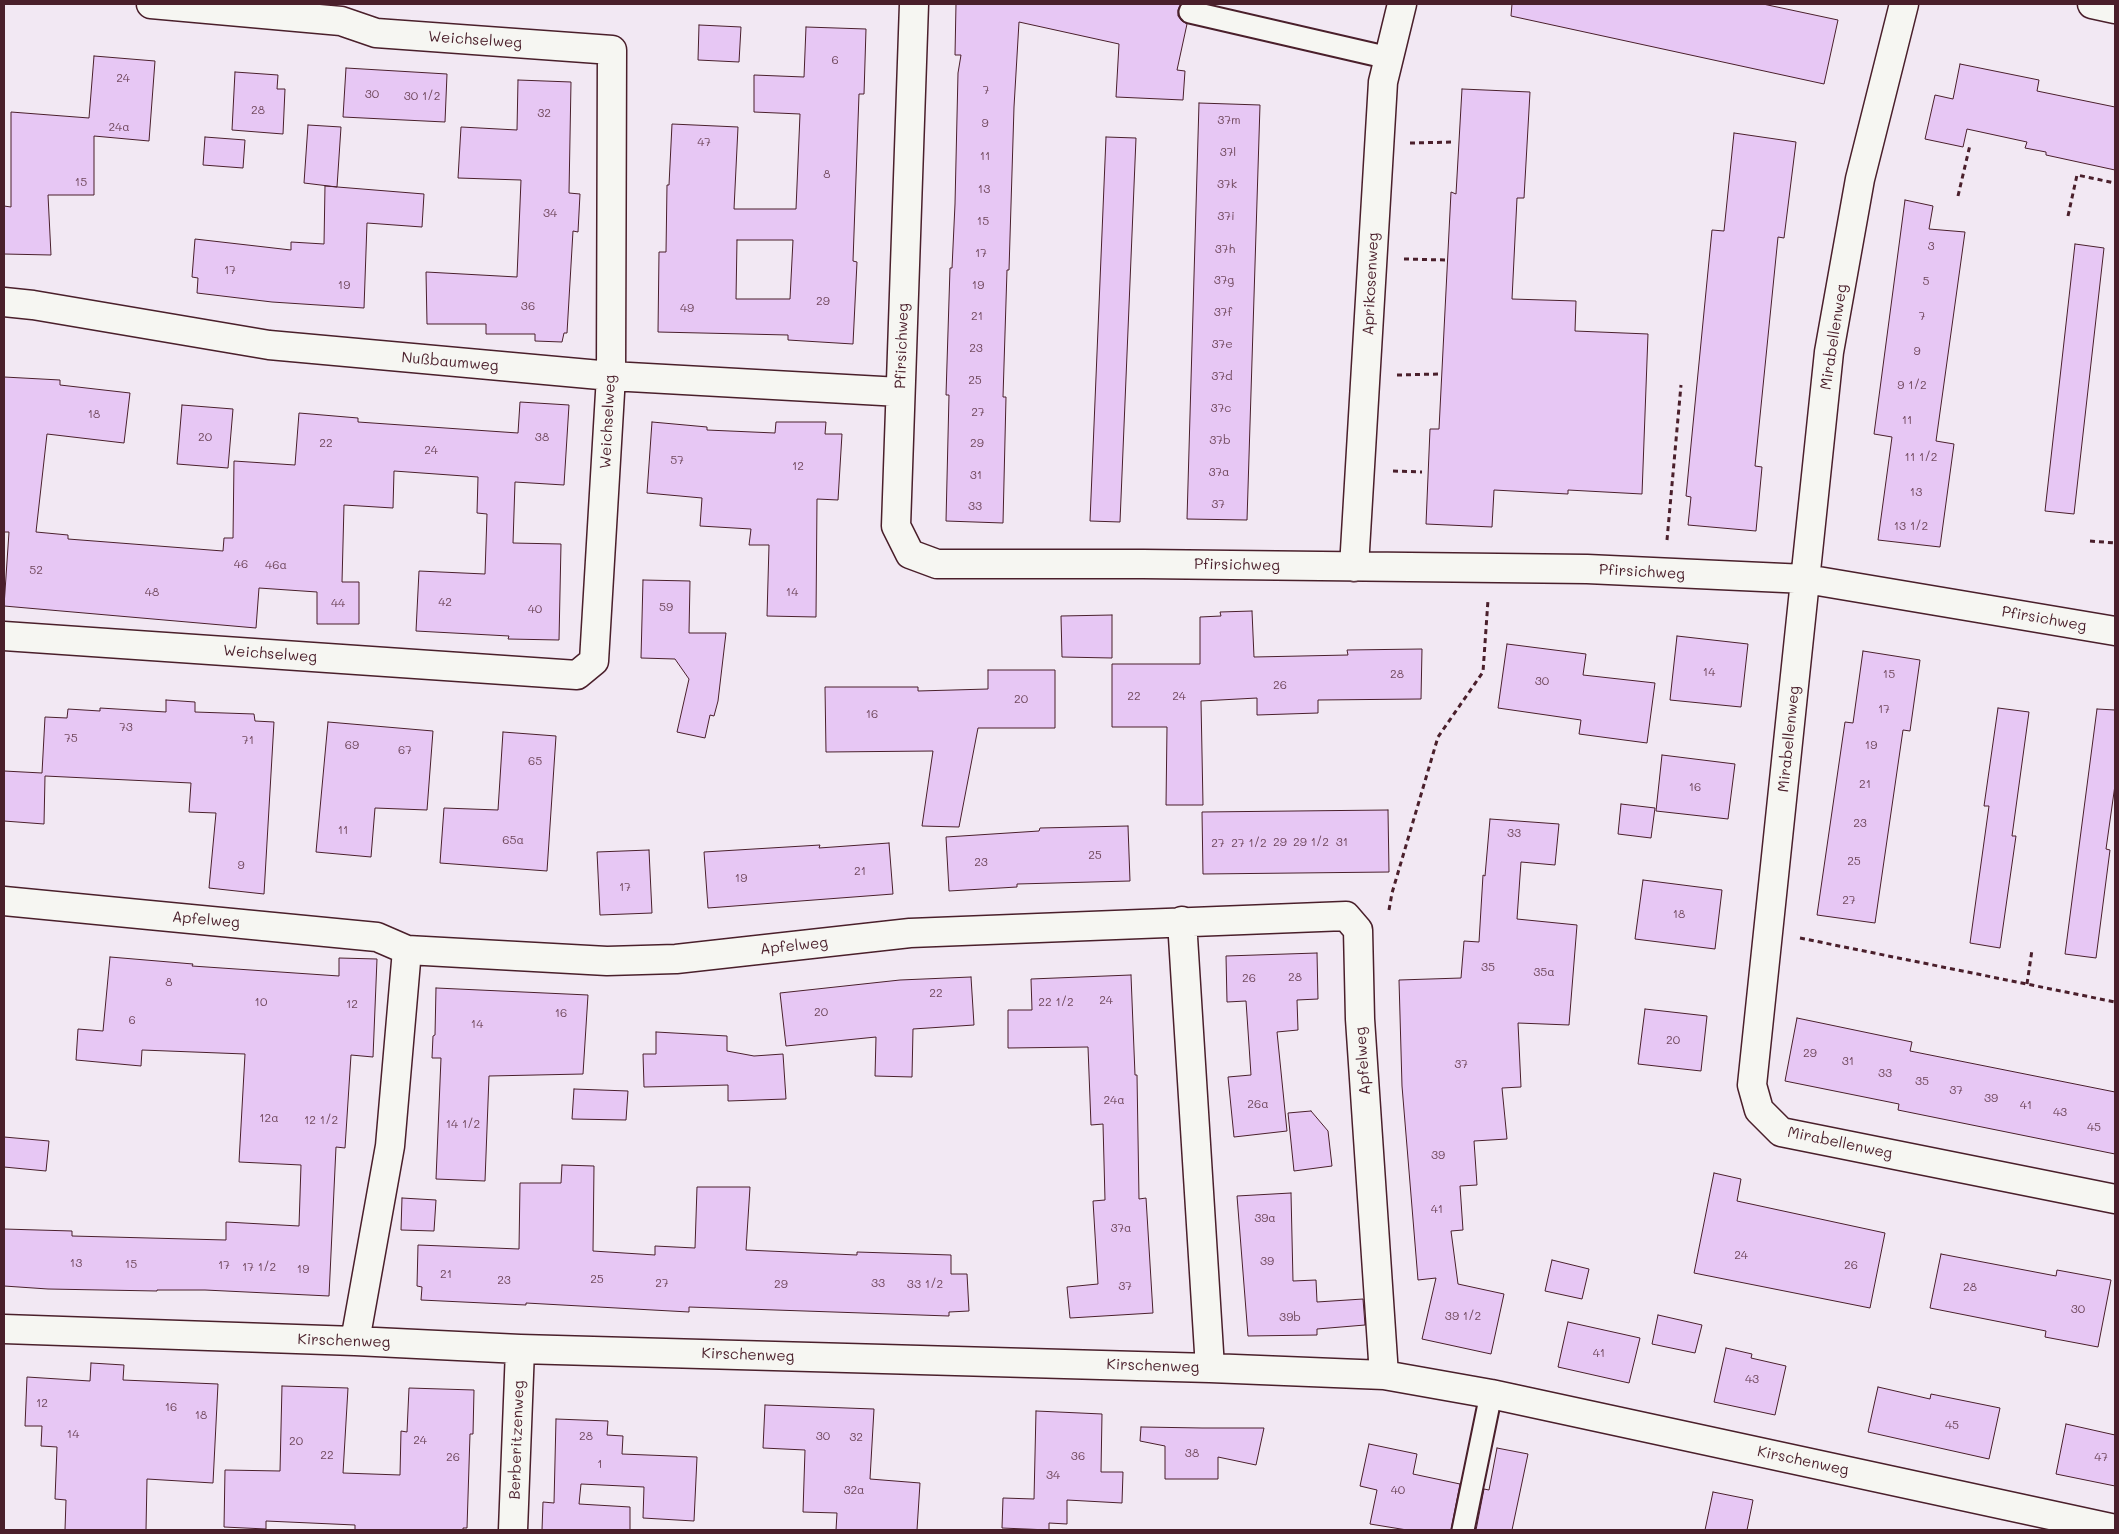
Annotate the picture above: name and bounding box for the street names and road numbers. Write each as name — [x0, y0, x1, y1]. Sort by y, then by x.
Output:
street label: Weichselweg — [427, 28, 523, 52]
street label: Aprikosenweg — [1359, 232, 1383, 336]
street label: Mirabellenweg — [1817, 283, 1851, 391]
street label: Pfirsichweg — [892, 303, 912, 389]
street label: Nußbaumweg — [401, 349, 499, 375]
street label: Weichselweg — [597, 374, 619, 470]
street label: Pfirsichweg — [1194, 555, 1280, 575]
street label: Pfirsichweg — [1599, 561, 1685, 583]
street label: Pfirsichweg — [2000, 603, 2088, 635]
street label: Weichselweg — [222, 642, 318, 666]
street label: Mirabellenweg — [1774, 685, 1804, 793]
street label: Apfelweg — [171, 908, 241, 932]
street label: Apfelweg — [759, 933, 829, 959]
street label: Apfelweg — [1352, 1026, 1374, 1096]
street label: Mirabellenweg — [1786, 1123, 1894, 1163]
street label: Kirschenweg — [297, 1330, 391, 1352]
street label: Kirschenweg — [701, 1344, 795, 1366]
street label: Kirschenweg — [1106, 1355, 1200, 1377]
street label: Berberitzenweg — [506, 1380, 528, 1500]
street label: Kirschenweg — [1756, 1443, 1850, 1479]

